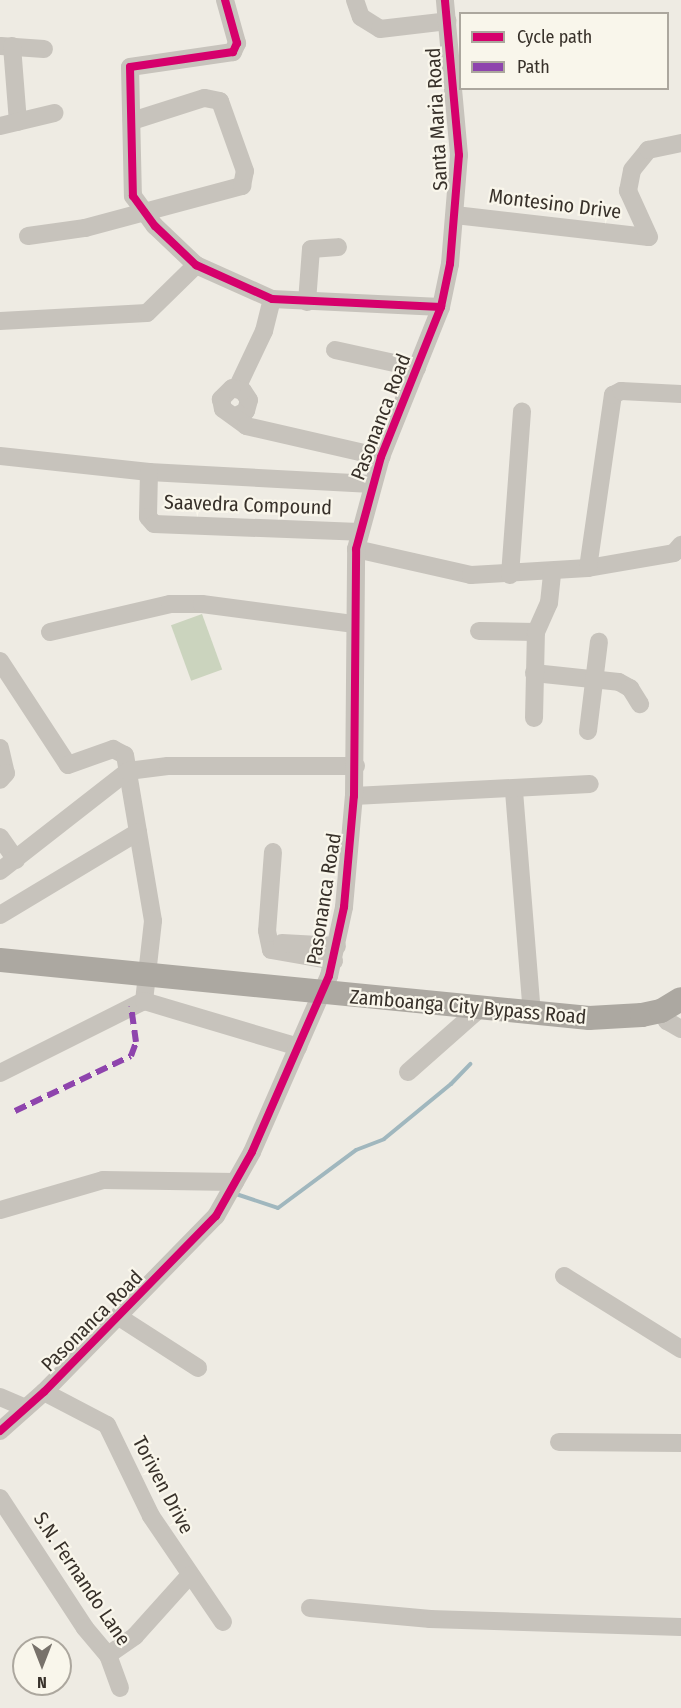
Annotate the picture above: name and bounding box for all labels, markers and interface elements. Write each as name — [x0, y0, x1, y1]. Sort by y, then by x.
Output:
legend — [459, 12, 669, 90]
text: Cycle path — [517, 26, 592, 48]
street label: Santa Maria Road — [421, 47, 453, 191]
text: Path — [517, 56, 550, 78]
street label: Montesino Drive — [487, 184, 623, 224]
street label: Pasonanca Road — [346, 350, 416, 484]
street label: Saavedra Compound — [164, 490, 332, 520]
street label: Pasonanca Road — [302, 831, 346, 967]
street label: Zamboanga City Bypass Road — [349, 985, 587, 1029]
street label: Pasonanca Road — [36, 1265, 148, 1377]
street label: Toriven Drive — [127, 1432, 199, 1538]
street label: S.N. Fernando Lane — [28, 1508, 136, 1650]
north arrow — [12, 1636, 72, 1696]
text: N — [37, 1673, 47, 1692]

